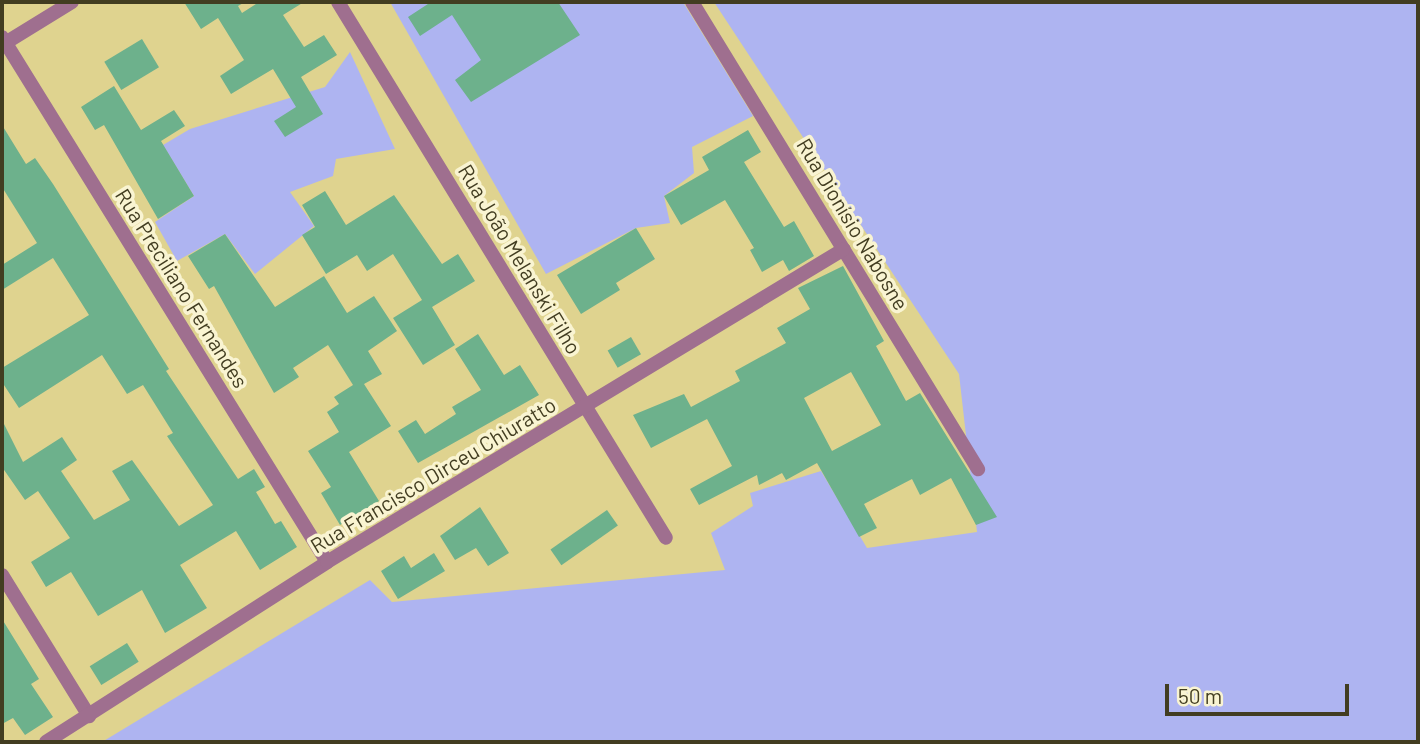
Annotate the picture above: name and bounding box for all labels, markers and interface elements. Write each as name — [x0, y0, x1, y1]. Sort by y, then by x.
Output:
street label: Rua Dionísio Nabosne — [792, 134, 914, 314]
street label: Rua João Melanski Filho — [453, 160, 587, 358]
street label: Rua Preciliano Fernandes — [110, 184, 254, 392]
street label: Rua Francisco Dirceu Chiuratto — [306, 392, 560, 558]
scale bar — [1168, 670, 1352, 714]
text: 50 m — [1178, 683, 1222, 708]

